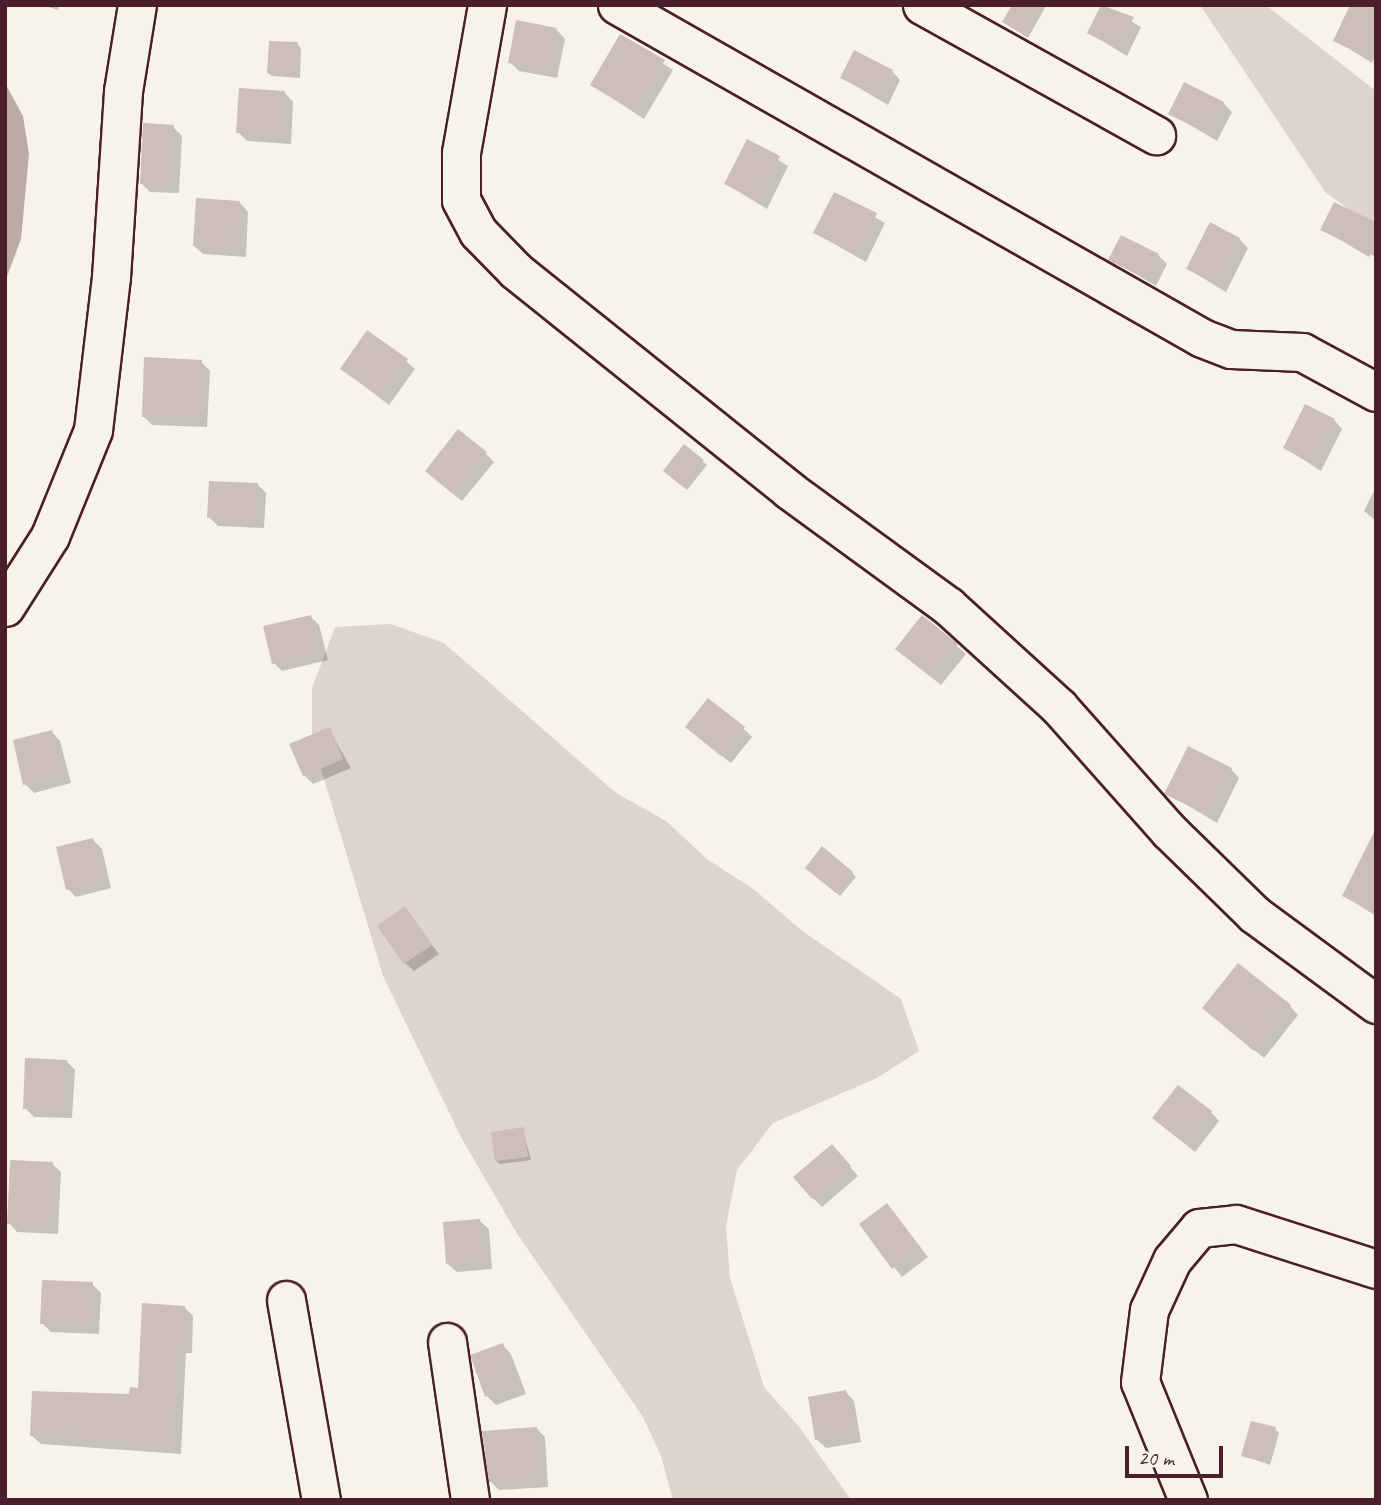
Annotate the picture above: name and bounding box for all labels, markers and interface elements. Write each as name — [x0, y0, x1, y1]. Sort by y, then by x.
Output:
scale bar — [1129, 1432, 1227, 1476]
text: 20 m — [1138, 1445, 1174, 1471]

